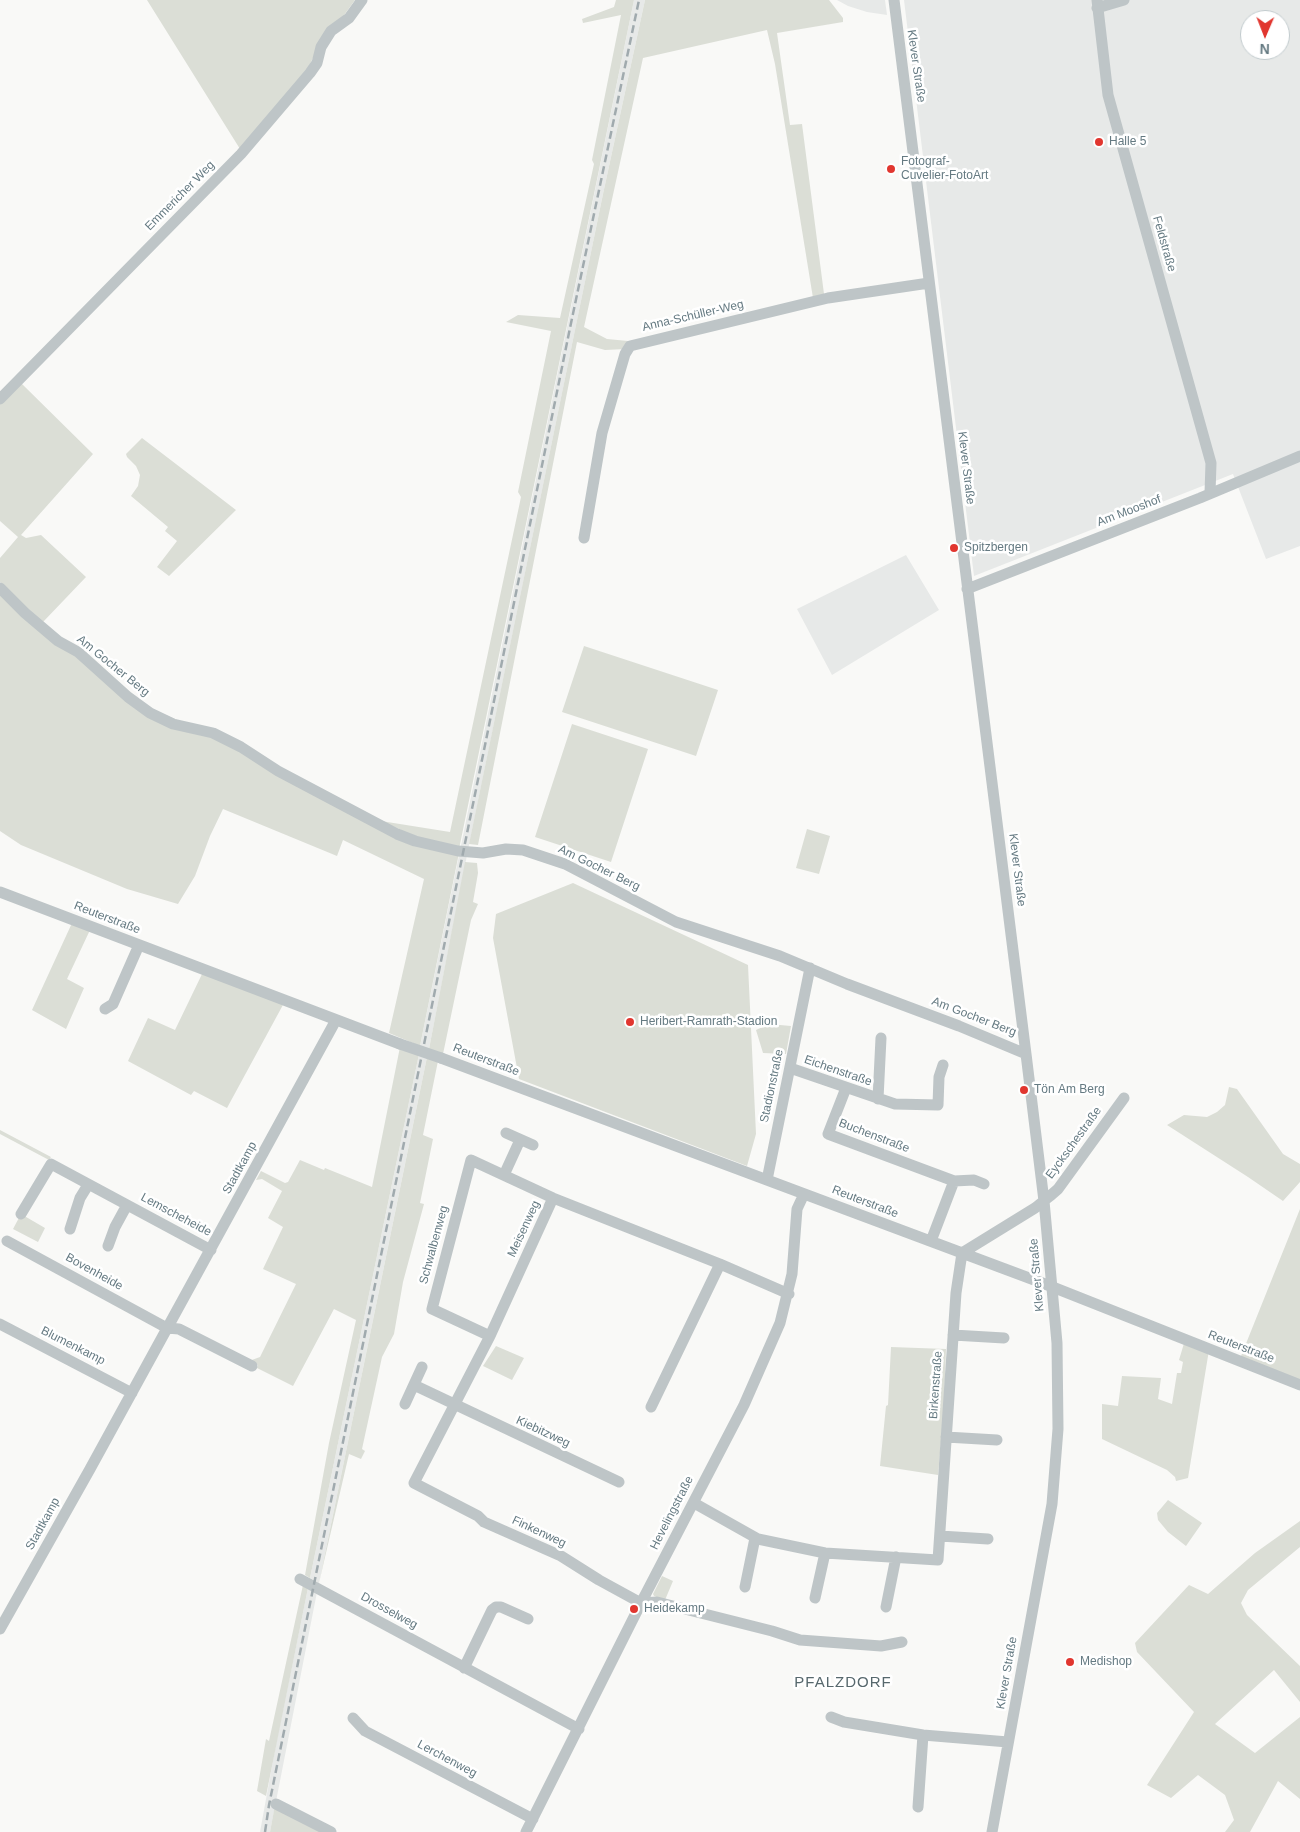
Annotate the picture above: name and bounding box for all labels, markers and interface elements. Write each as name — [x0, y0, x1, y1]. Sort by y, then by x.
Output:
north arrow — [1240, 10, 1290, 60]
street label: Klever Straße — [904, 29, 928, 103]
text: N — [1260, 41, 1270, 57]
place label: Halle 5 — [1109, 135, 1146, 149]
marker: Halle 5 — [1093, 136, 1105, 148]
place label: Fotograf- Cuvelier-FotoArt — [901, 155, 988, 183]
street label: Emmericher Weg — [142, 158, 218, 234]
marker: Fotograf- Cuvelier-FotoArt — [885, 163, 897, 175]
street label: Feldstraße — [1149, 214, 1179, 274]
street label: Anna-Schüller-Weg — [641, 297, 745, 335]
street label: Klever Straße — [954, 431, 978, 505]
street label: Am Mooshof — [1095, 492, 1163, 530]
place label: Spitzbergen — [964, 541, 1028, 555]
marker: Spitzbergen — [948, 542, 960, 554]
street label: Am Gocher Berg — [74, 632, 152, 700]
street label: Klever Straße — [1005, 833, 1029, 907]
street label: Am Gocher Berg — [556, 842, 642, 894]
street label: Reuterstraße — [72, 899, 142, 937]
street label: Am Gocher Berg — [930, 994, 1018, 1040]
place label: Heribert-Ramrath-Stadion — [640, 1015, 777, 1029]
marker: Heribert-Ramrath-Stadion — [624, 1016, 636, 1028]
street label: Reuterstraße — [451, 1041, 521, 1079]
street label: Stadionstraße — [757, 1048, 787, 1124]
street label: Eichenstraße — [802, 1053, 874, 1089]
place label: Tön Am Berg — [1034, 1083, 1105, 1097]
marker: Tön Am Berg — [1018, 1084, 1030, 1096]
street label: Eyckschestraße — [1043, 1104, 1105, 1182]
street label: Buchenstraße — [837, 1116, 911, 1156]
street label: Stadtkamp — [220, 1139, 260, 1197]
street label: Reuterstraße — [830, 1183, 900, 1221]
street label: Lemscheheide — [138, 1190, 214, 1240]
street label: Meisenweg — [505, 1198, 543, 1260]
street label: Schwalbenweg — [417, 1204, 451, 1286]
street label: Klever Straße — [1027, 1238, 1047, 1312]
street label: Bovenheide — [63, 1250, 125, 1294]
street label: Blumenkamp — [39, 1324, 107, 1368]
street label: Reuterstraße — [1206, 1328, 1276, 1366]
street label: Birkenstraße — [926, 1351, 946, 1419]
street label: Kiebitzweg — [514, 1413, 572, 1451]
street label: Hevelingstraße — [647, 1474, 697, 1552]
street label: Stadtkamp — [23, 1495, 63, 1553]
street label: Finkenweg — [510, 1513, 568, 1551]
street label: Drosselweg — [358, 1590, 420, 1632]
place label: Heidekamp — [644, 1602, 705, 1616]
marker: Heidekamp — [628, 1603, 640, 1615]
street label: Klever Straße — [994, 1636, 1020, 1710]
place label: Medishop — [1080, 1655, 1132, 1669]
marker: Medishop — [1064, 1656, 1076, 1668]
district label: PFALZDORF — [793, 1674, 893, 1692]
street label: Lerchenweg — [415, 1737, 479, 1781]

